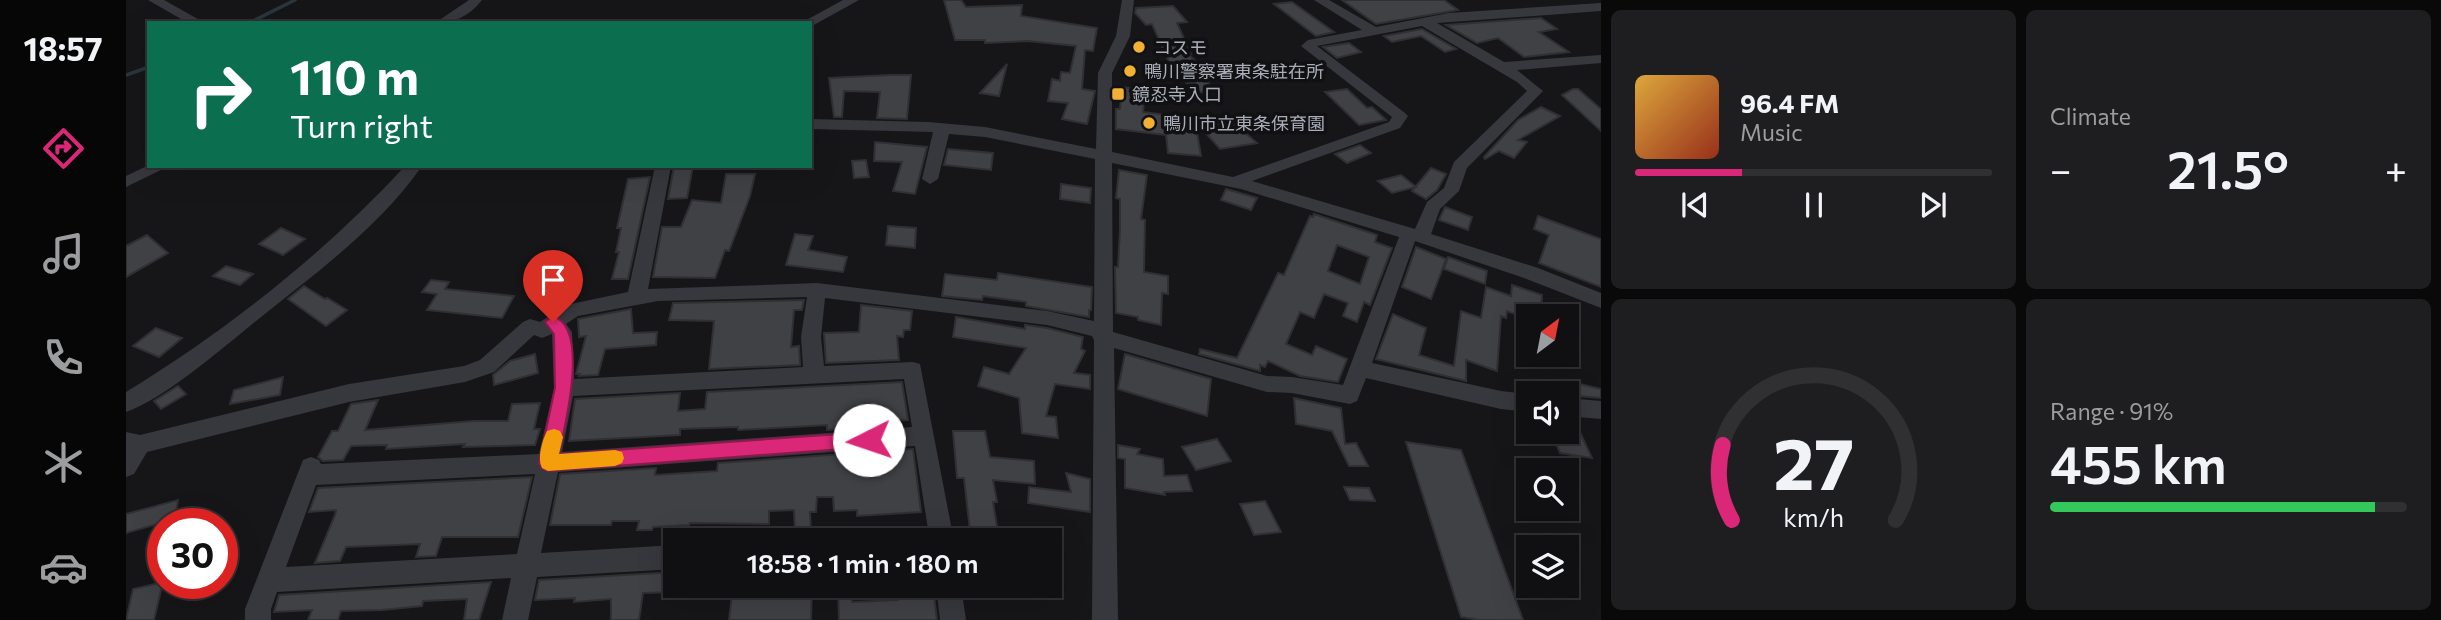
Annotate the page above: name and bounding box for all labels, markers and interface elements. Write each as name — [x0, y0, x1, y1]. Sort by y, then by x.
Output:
text: 18:57 — [24, 28, 102, 68]
place label: コスモ — [1153, 36, 1207, 58]
marker: コスモ — [1131, 39, 1147, 55]
text: 110 m — [290, 45, 419, 105]
icon: right — [175, 49, 266, 140]
place label: 鴨川警察署東条駐在所 — [1144, 60, 1324, 82]
marker: 鴨川警察署東条駐在所 — [1122, 63, 1138, 79]
place label: 鏡忍寺入口 — [1132, 83, 1222, 105]
marker: 鏡忍寺入口 — [1110, 86, 1126, 102]
text: 96.4 FM — [1740, 87, 1839, 118]
text: Climate — [2050, 102, 2131, 130]
text: Turn right — [290, 105, 433, 145]
place label: 鴨川市立東条保育園 — [1163, 112, 1325, 134]
marker: 鴨川市立東条保育園 — [1141, 115, 1157, 131]
text: Music — [1740, 118, 1803, 146]
icon: directions — [39, 124, 88, 173]
text: 21.5° — [2167, 136, 2289, 200]
text: − — [2050, 145, 2072, 192]
text: + — [2385, 145, 2407, 192]
icon: previous — [1676, 186, 1714, 224]
icon: pause — [1795, 186, 1833, 224]
icon: next — [1914, 186, 1952, 224]
icon: music — [39, 229, 88, 278]
pin — [523, 250, 583, 322]
icon: arrive — [534, 261, 572, 299]
north arrow — [1516, 304, 1578, 368]
map controls — [1516, 304, 1579, 598]
icon: phone — [39, 333, 88, 382]
button: sound — [1516, 381, 1579, 444]
text: Range · 91% — [2050, 397, 2173, 425]
position arrow — [832, 403, 906, 477]
text: 27 — [1773, 417, 1854, 506]
text: 455 km — [2050, 431, 2227, 495]
icon: climate — [39, 438, 88, 487]
button: search — [1516, 458, 1579, 521]
text: km/h — [1783, 502, 1844, 532]
speed limit sign: 30 — [147, 508, 238, 599]
button: layers — [1516, 535, 1579, 598]
icon: car — [39, 543, 88, 592]
text: 18:58 · 1 min · 180 m — [747, 547, 978, 578]

